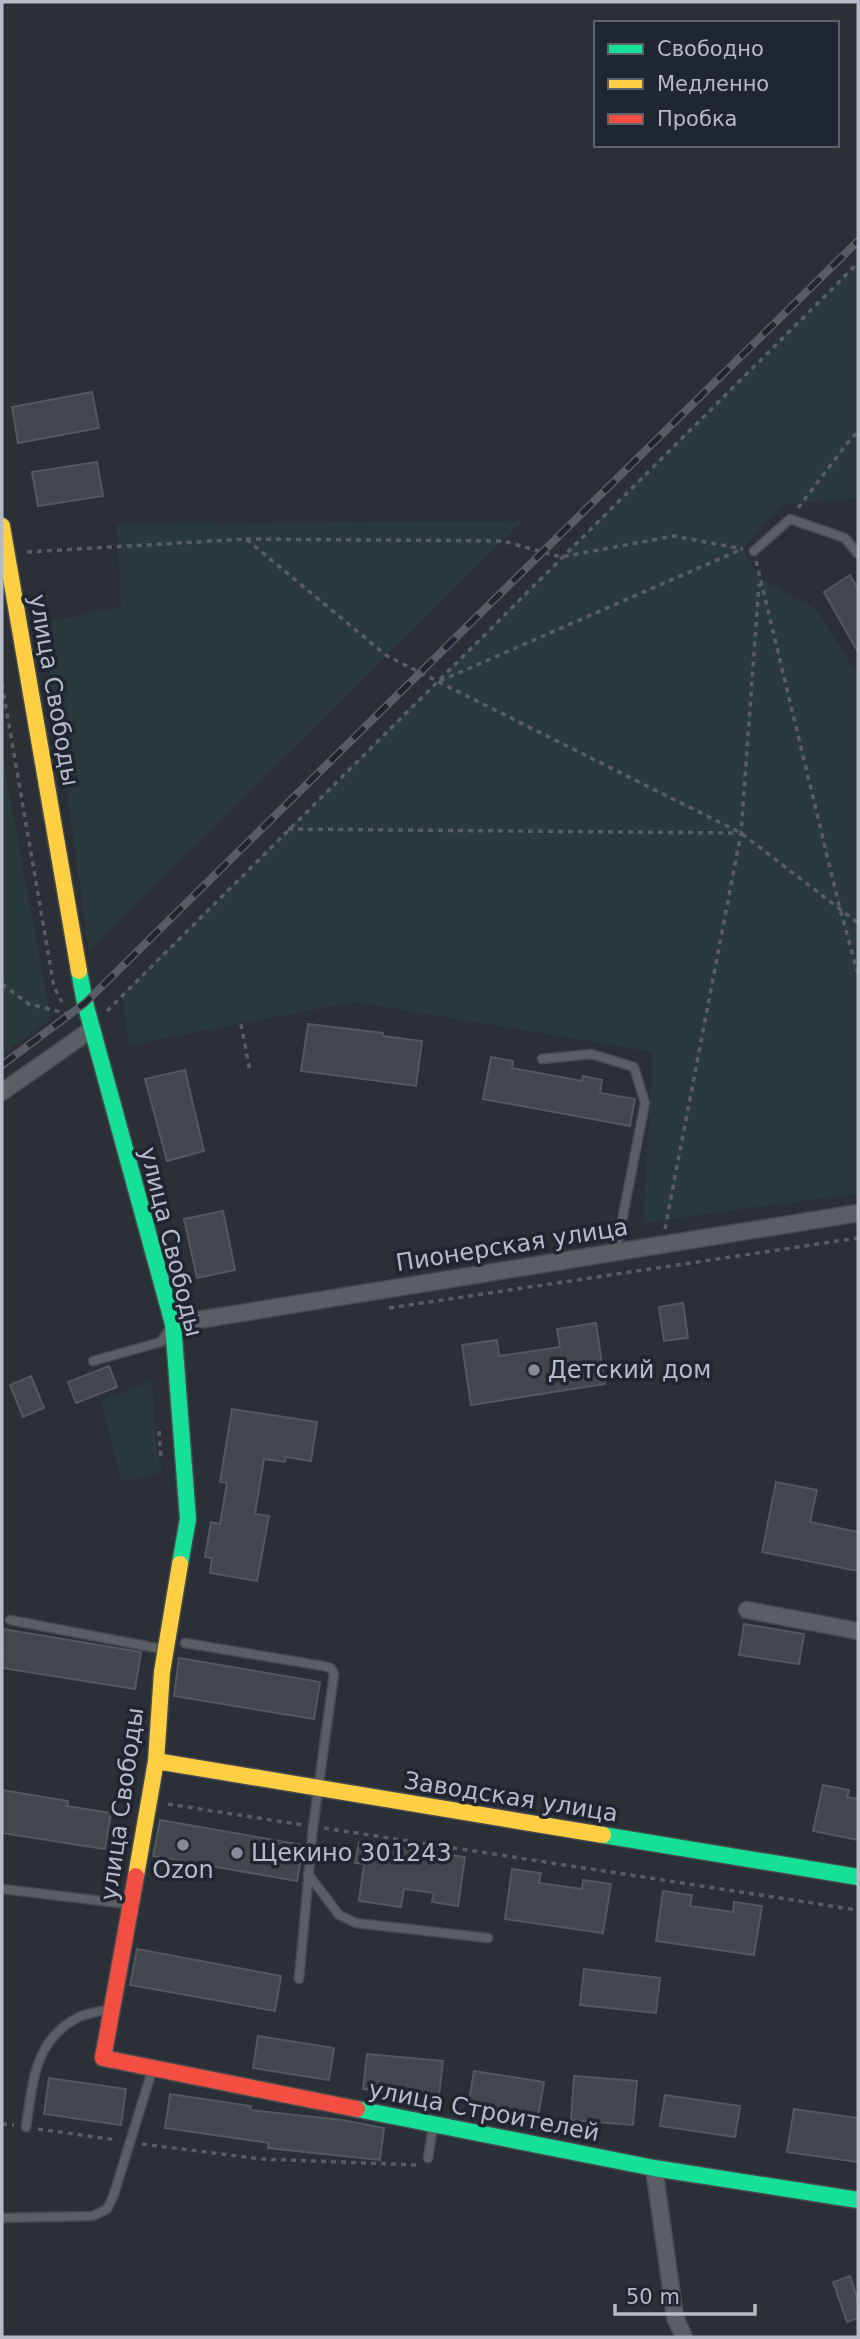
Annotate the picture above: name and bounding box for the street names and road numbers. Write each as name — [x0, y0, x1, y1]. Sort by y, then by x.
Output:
street label: улица Свободы — [23, 592, 85, 788]
street label: улица Свободы — [134, 1144, 208, 1340]
street label: Пионерская улица — [394, 1213, 630, 1277]
street label: улица Свободы — [95, 1706, 149, 1902]
street label: Заводская улица — [402, 1766, 620, 1828]
street label: улица Строителей — [366, 2075, 602, 2147]

